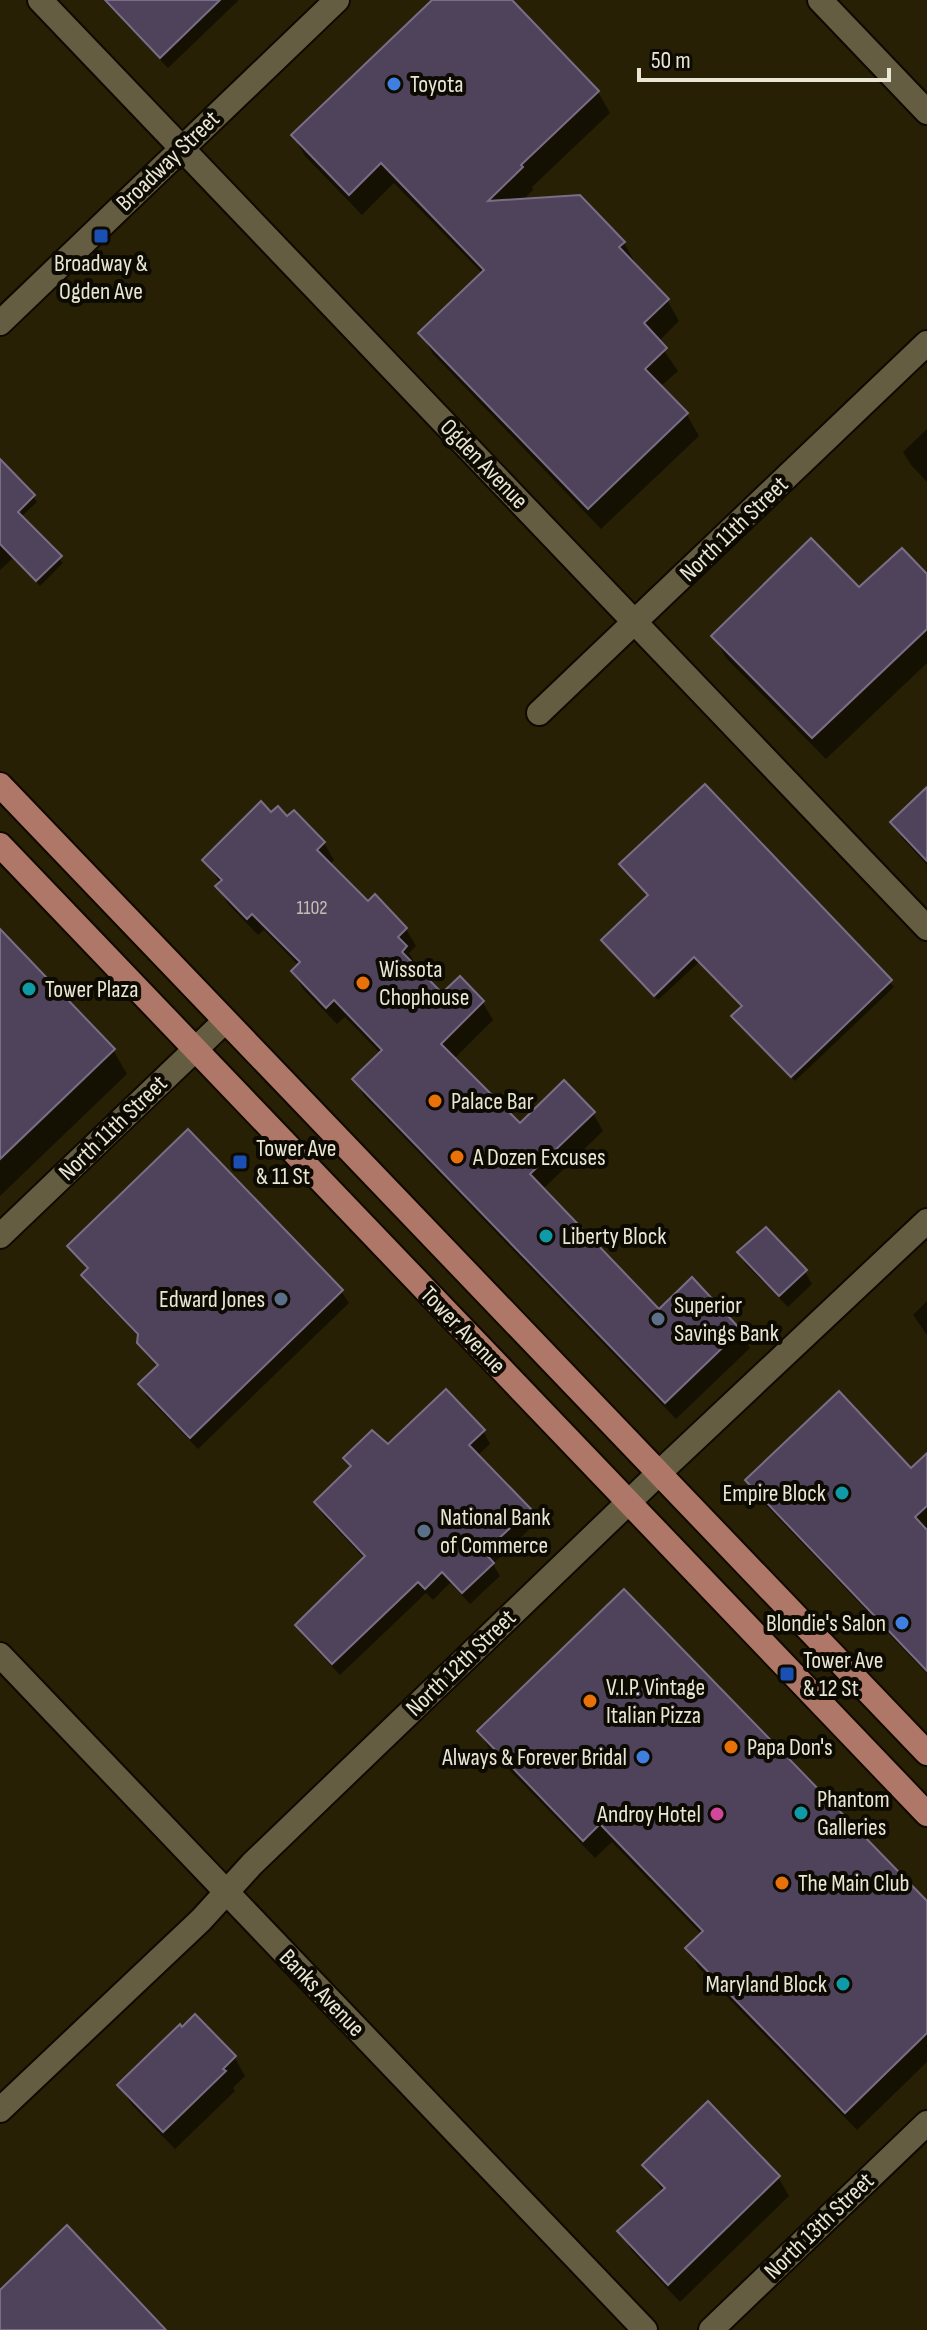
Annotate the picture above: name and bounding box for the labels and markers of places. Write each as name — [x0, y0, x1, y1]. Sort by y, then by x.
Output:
place label: Toyota — [410, 70, 463, 99]
marker: Toyota — [385, 75, 403, 93]
marker: Broadway & Ogden Ave — [92, 227, 110, 245]
place label: Broadway & Ogden Ave — [54, 249, 148, 306]
place label: Wissota Chophouse — [379, 955, 469, 1012]
marker: Wissota Chophouse — [354, 974, 372, 992]
place label: Tower Plaza — [45, 975, 138, 1004]
marker: Tower Plaza — [20, 980, 38, 998]
place label: Palace Bar — [451, 1087, 534, 1116]
marker: Palace Bar — [426, 1092, 444, 1110]
place label: Tower Ave & 11 St — [256, 1134, 336, 1191]
place label: A Dozen Excuses — [472, 1143, 606, 1172]
marker: A Dozen Excuses — [448, 1148, 466, 1166]
marker: Tower Ave & 11 St — [231, 1153, 249, 1171]
place label: Liberty Block — [562, 1222, 666, 1251]
marker: Liberty Block — [537, 1227, 555, 1245]
place label: Edward Jones — [159, 1285, 265, 1314]
marker: Edward Jones — [272, 1290, 290, 1308]
place label: Superior Savings Bank — [674, 1291, 779, 1348]
marker: Superior Savings Bank — [649, 1310, 667, 1328]
place label: Empire Block — [722, 1479, 826, 1508]
marker: Empire Block — [833, 1484, 851, 1502]
place label: National Bank of Commerce — [440, 1503, 550, 1560]
marker: National Bank of Commerce — [415, 1522, 433, 1540]
place label: Blondie's Salon — [766, 1609, 886, 1638]
marker: Blondie's Salon — [893, 1614, 911, 1632]
place label: Tower Ave & 12 St — [803, 1646, 883, 1703]
marker: Tower Ave & 12 St — [778, 1665, 796, 1683]
place label: V.I.P. Vintage Italian Pizza — [606, 1673, 705, 1730]
marker: V.I.P. Vintage Italian Pizza — [581, 1692, 599, 1710]
place label: Papa Don's — [747, 1733, 833, 1762]
marker: Papa Don's — [722, 1738, 740, 1756]
place label: Always & Forever Bridal — [441, 1743, 627, 1772]
marker: Always & Forever Bridal — [634, 1748, 652, 1766]
place label: Phantom Galleries — [817, 1785, 890, 1842]
place label: Androy Hotel — [596, 1800, 701, 1829]
marker: Phantom Galleries — [792, 1804, 810, 1822]
marker: Androy Hotel — [708, 1805, 726, 1823]
place label: The Main Club — [798, 1869, 909, 1898]
marker: The Main Club — [773, 1874, 791, 1892]
place label: Maryland Block — [705, 1970, 827, 1999]
marker: Maryland Block — [834, 1975, 852, 1993]

